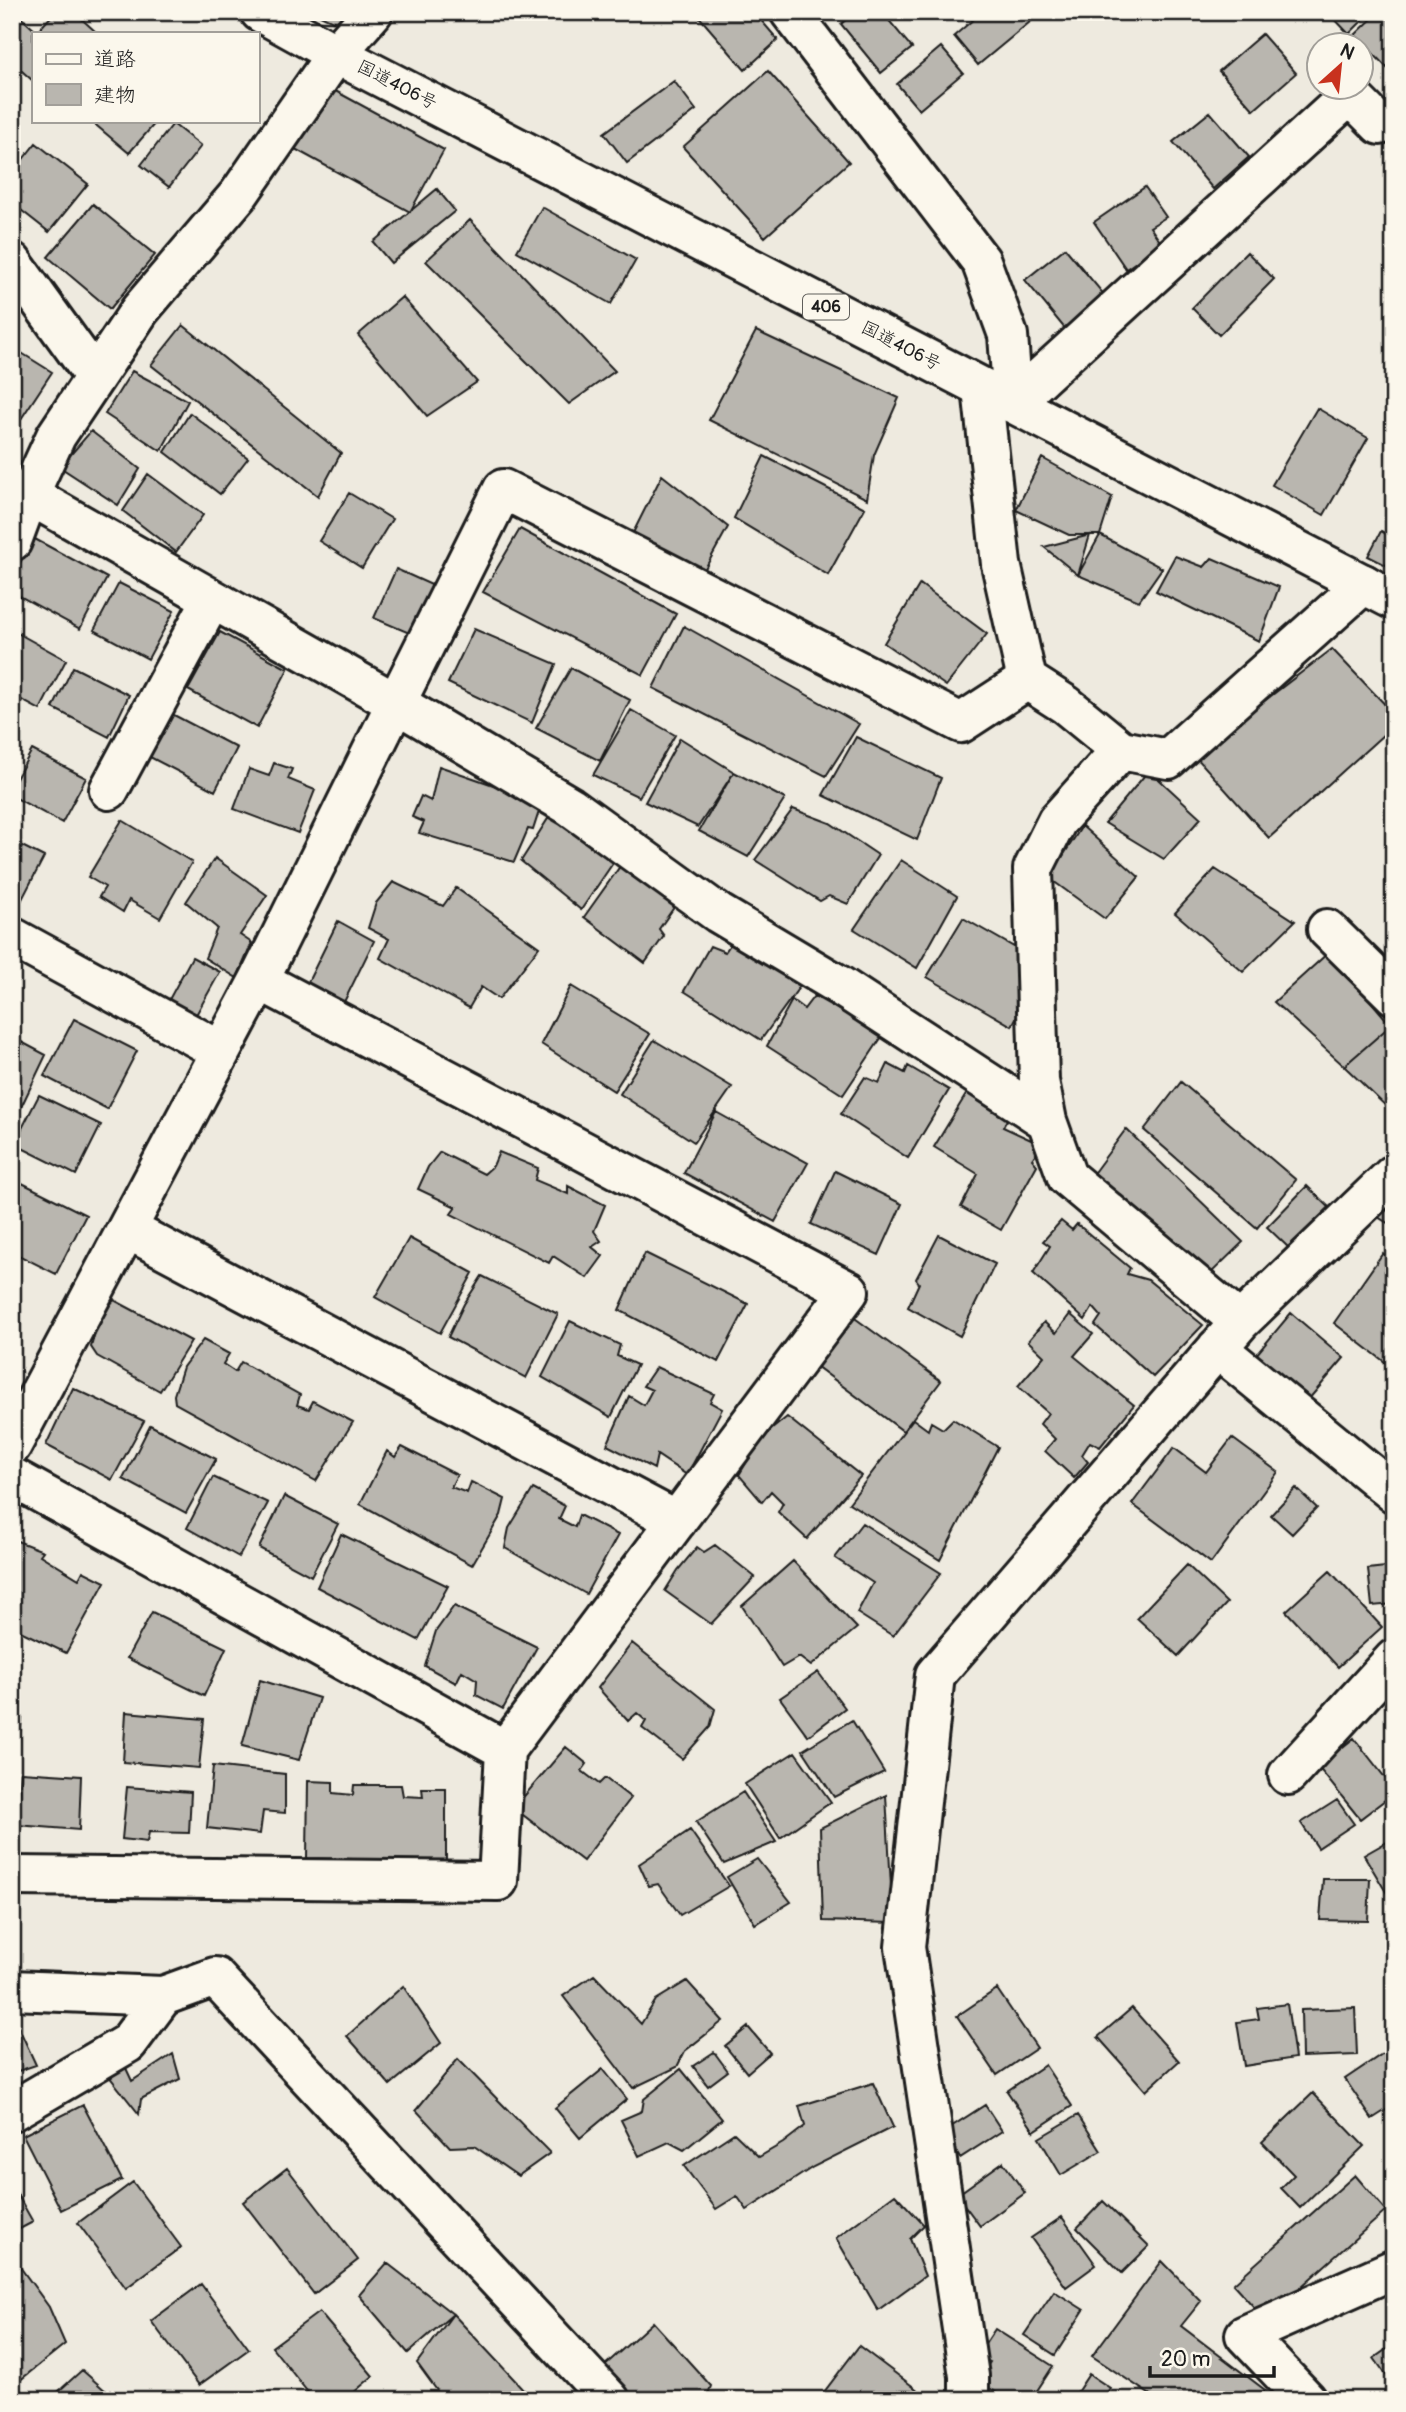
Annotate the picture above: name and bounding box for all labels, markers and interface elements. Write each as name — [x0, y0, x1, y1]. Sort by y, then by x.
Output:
legend — [32, 32, 259, 122]
north arrow — [1304, 32, 1374, 102]
text: N — [1336, 38, 1359, 65]
text: 道路 — [94, 46, 136, 73]
street label: 国道406号 — [353, 55, 441, 115]
text: 建物 — [94, 82, 136, 109]
road number: 406 — [803, 294, 849, 320]
street label: 国道406号 — [857, 316, 945, 376]
scale bar — [1150, 2335, 1275, 2379]
text: 20 m — [1161, 2346, 1210, 2373]

